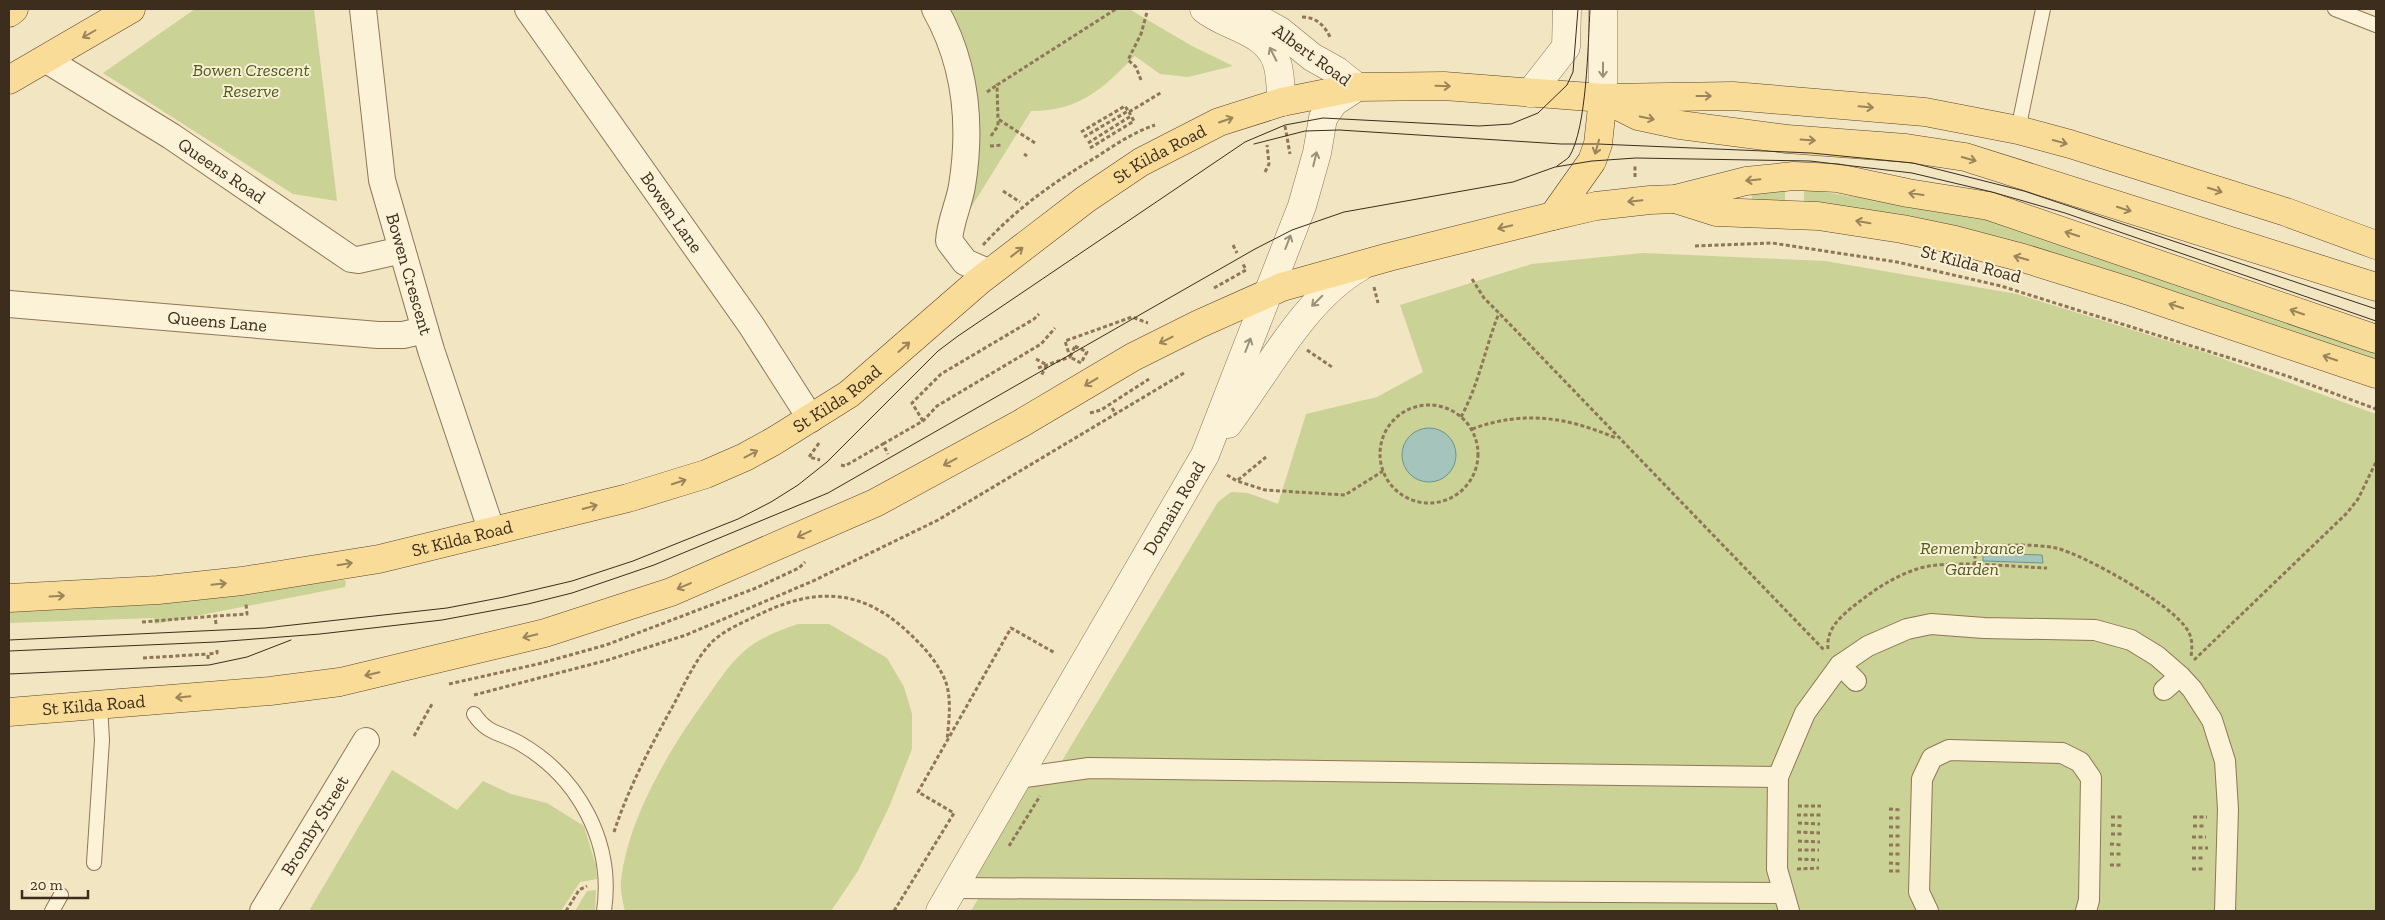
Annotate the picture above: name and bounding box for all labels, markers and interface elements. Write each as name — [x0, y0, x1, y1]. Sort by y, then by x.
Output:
street label: Albert Road — [1268, 19, 1356, 91]
one-way arrow — [83, 30, 97, 40]
one-way arrow — [1268, 47, 1278, 62]
park label: Bowen Crescent Reserve — [192, 59, 310, 102]
one-way arrow — [1598, 61, 1608, 77]
one-way arrow — [1434, 82, 1450, 91]
one-way arrow — [1696, 91, 1712, 101]
one-way arrow — [1858, 102, 1874, 112]
one-way arrow — [1639, 113, 1655, 123]
one-way arrow — [1217, 114, 1233, 124]
street label: St Kilda Road — [1109, 119, 1210, 189]
street label: Queens Road — [174, 133, 270, 208]
one-way arrow — [1800, 136, 1816, 145]
one-way arrow — [2052, 137, 2068, 147]
one-way arrow — [1591, 138, 1601, 154]
one-way arrow — [1311, 152, 1321, 168]
one-way arrow — [1961, 154, 1977, 164]
street label: Bowen Lane — [636, 168, 708, 257]
one-way arrow — [1745, 175, 1761, 185]
one-way arrow — [2207, 186, 2223, 196]
one-way arrow — [1908, 188, 1924, 198]
one-way arrow — [1628, 196, 1644, 206]
one-way arrow — [2116, 204, 2132, 214]
street label: Bowen Crescent — [381, 211, 437, 338]
one-way arrow — [1855, 217, 1871, 227]
one-way arrow — [1498, 223, 1514, 232]
one-way arrow — [2065, 229, 2081, 239]
one-way arrow — [1284, 234, 1293, 250]
street label: St Kilda Road — [1918, 240, 2024, 288]
one-way arrow — [1010, 247, 1023, 258]
one-way arrow — [2014, 252, 2030, 262]
one-way arrow — [1311, 295, 1323, 307]
one-way arrow — [2169, 301, 2185, 310]
street label: Queens Lane — [167, 306, 268, 337]
one-way arrow — [2290, 307, 2305, 316]
one-way arrow — [1159, 336, 1174, 345]
one-way arrow — [1244, 338, 1253, 353]
one-way arrow — [898, 341, 911, 353]
one-way arrow — [2322, 353, 2338, 363]
street label: St Kilda Road — [789, 360, 886, 437]
one-way arrow — [1085, 378, 1099, 388]
one-way arrow — [743, 449, 758, 459]
one-way arrow — [942, 457, 957, 467]
street label: Domain Road — [1138, 457, 1210, 559]
one-way arrow — [671, 477, 687, 487]
one-way arrow — [582, 502, 598, 512]
street label: St Kilda Road — [409, 516, 515, 562]
one-way arrow — [797, 530, 812, 540]
park label: Remembrance Garden — [1920, 537, 2024, 580]
one-way arrow — [336, 559, 352, 569]
one-way arrow — [211, 579, 227, 589]
one-way arrow — [677, 582, 692, 592]
one-way arrow — [49, 592, 65, 601]
one-way arrow — [522, 632, 538, 642]
one-way arrow — [364, 670, 380, 679]
street label: St Kilda Road — [41, 690, 146, 720]
one-way arrow — [175, 692, 191, 702]
street label: Bromby Street — [276, 771, 354, 879]
scale bar — [22, 868, 89, 900]
text: 20 m — [30, 876, 63, 894]

